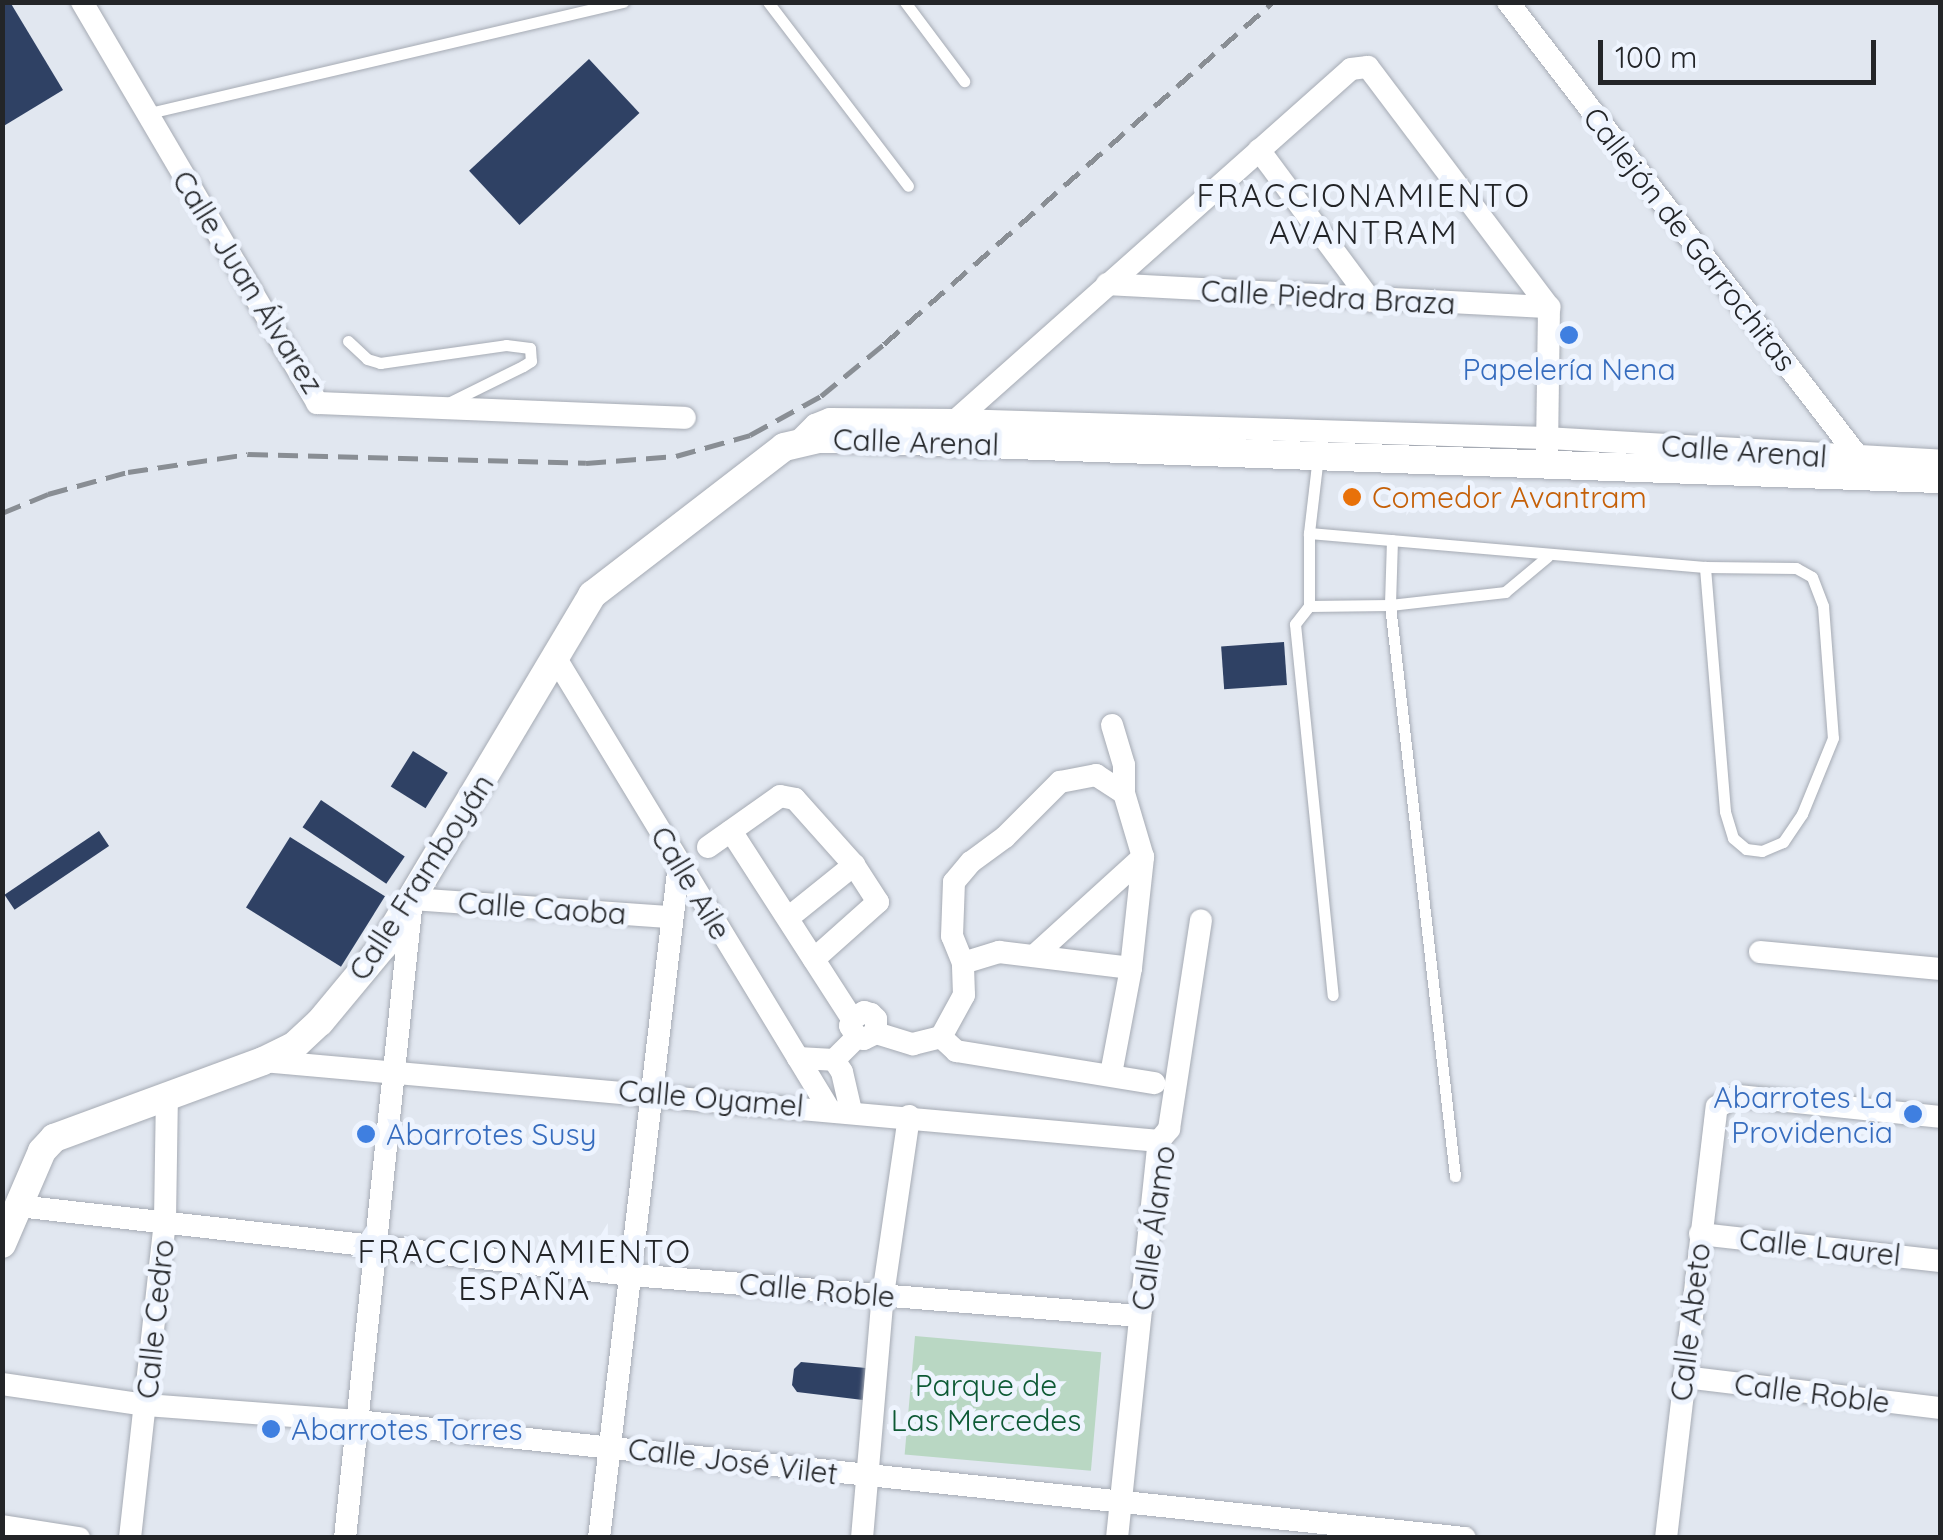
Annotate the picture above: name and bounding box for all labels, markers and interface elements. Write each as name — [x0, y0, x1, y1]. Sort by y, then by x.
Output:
scale bar — [1603, 20, 1880, 82]
text: 100 m — [1615, 38, 1697, 76]
street label: Callejón de Garrochitas — [1576, 100, 1804, 378]
street label: Calle Juan Álvarez — [165, 164, 331, 400]
district label: FRACCIONAMIENTO AVANTRAM — [1196, 177, 1532, 252]
street label: Calle Piedra Braza — [1200, 272, 1456, 322]
marker: Papelería Nena — [1558, 324, 1580, 346]
place label: Papelería Nena — [1462, 351, 1676, 387]
street label: Calle Arenal — [832, 421, 1000, 463]
street label: Calle Arenal — [1660, 427, 1828, 475]
place label: Comedor Avantram — [1372, 479, 1647, 515]
marker: Comedor Avantram — [1341, 486, 1363, 508]
street label: Calle Framboyán — [341, 767, 501, 987]
street label: Calle Aile — [643, 820, 739, 946]
street label: Calle Caoba — [457, 884, 627, 932]
street label: Calle Oyamel — [617, 1072, 805, 1124]
place label: Abarrotes La Providencia — [1713, 1079, 1893, 1150]
marker: Abarrotes La Providencia — [1902, 1103, 1924, 1125]
place label: Abarrotes Susy — [386, 1116, 597, 1152]
marker: Abarrotes Susy — [355, 1123, 377, 1145]
street label: Calle Álamo — [1124, 1143, 1182, 1313]
street label: Calle Laurel — [1738, 1221, 1902, 1273]
district label: FRACCIONAMIENTO ESPAÑA — [357, 1233, 693, 1308]
street label: Calle Cedro — [129, 1237, 181, 1401]
street label: Calle Abeto — [1662, 1241, 1718, 1403]
street label: Calle Roble — [738, 1265, 896, 1315]
street label: Calle Roble — [1732, 1366, 1892, 1420]
park label: Parque de Las Mercedes — [891, 1367, 1081, 1438]
place label: Abarrotes Torres — [291, 1411, 523, 1447]
marker: Abarrotes Torres — [260, 1418, 282, 1440]
street label: Calle José Vilet — [626, 1430, 840, 1492]

